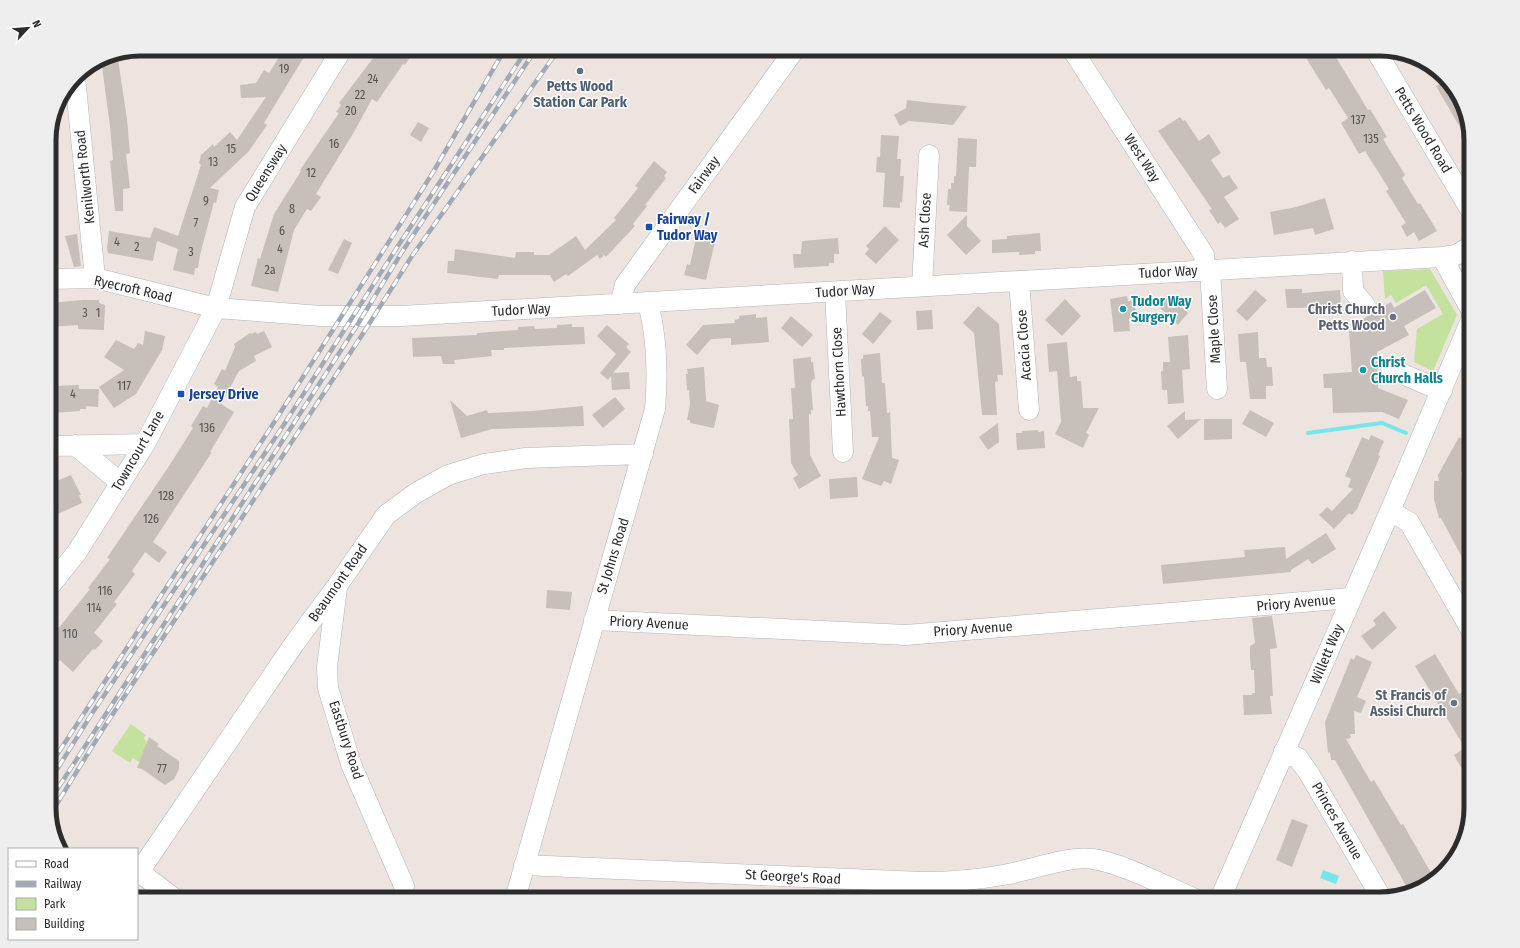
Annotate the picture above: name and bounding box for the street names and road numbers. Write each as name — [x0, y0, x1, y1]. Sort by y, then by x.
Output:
street label: Petts Wood Road — [1391, 84, 1455, 176]
street label: Kenilworth Road — [72, 129, 98, 225]
street label: West Way — [1120, 131, 1164, 186]
street label: Queensway — [242, 140, 291, 205]
street label: Fairway — [685, 152, 724, 197]
street label: Ash Close — [915, 192, 935, 248]
street label: Tudor Way — [1138, 262, 1199, 282]
street label: Ryecroft Road — [92, 272, 174, 306]
street label: Tudor Way — [815, 280, 876, 302]
street label: Maple Close — [1204, 294, 1224, 364]
street label: Tudor Way — [491, 300, 552, 320]
street label: Acacia Close — [1013, 309, 1035, 381]
street label: Hawthorn Close — [828, 326, 850, 417]
street label: Towncourt Lane — [108, 408, 168, 494]
street label: St Johns Road — [593, 516, 633, 596]
street label: Beaumont Road — [305, 541, 371, 625]
street label: Priory Avenue — [1256, 591, 1336, 615]
street label: Priory Avenue — [609, 612, 689, 634]
street label: Priory Avenue — [933, 618, 1013, 640]
street label: Willett Way — [1307, 621, 1348, 687]
street label: Eastbury Road — [325, 698, 367, 782]
street label: Princes Avenue — [1308, 779, 1366, 863]
street label: St George's Road — [745, 866, 841, 888]

